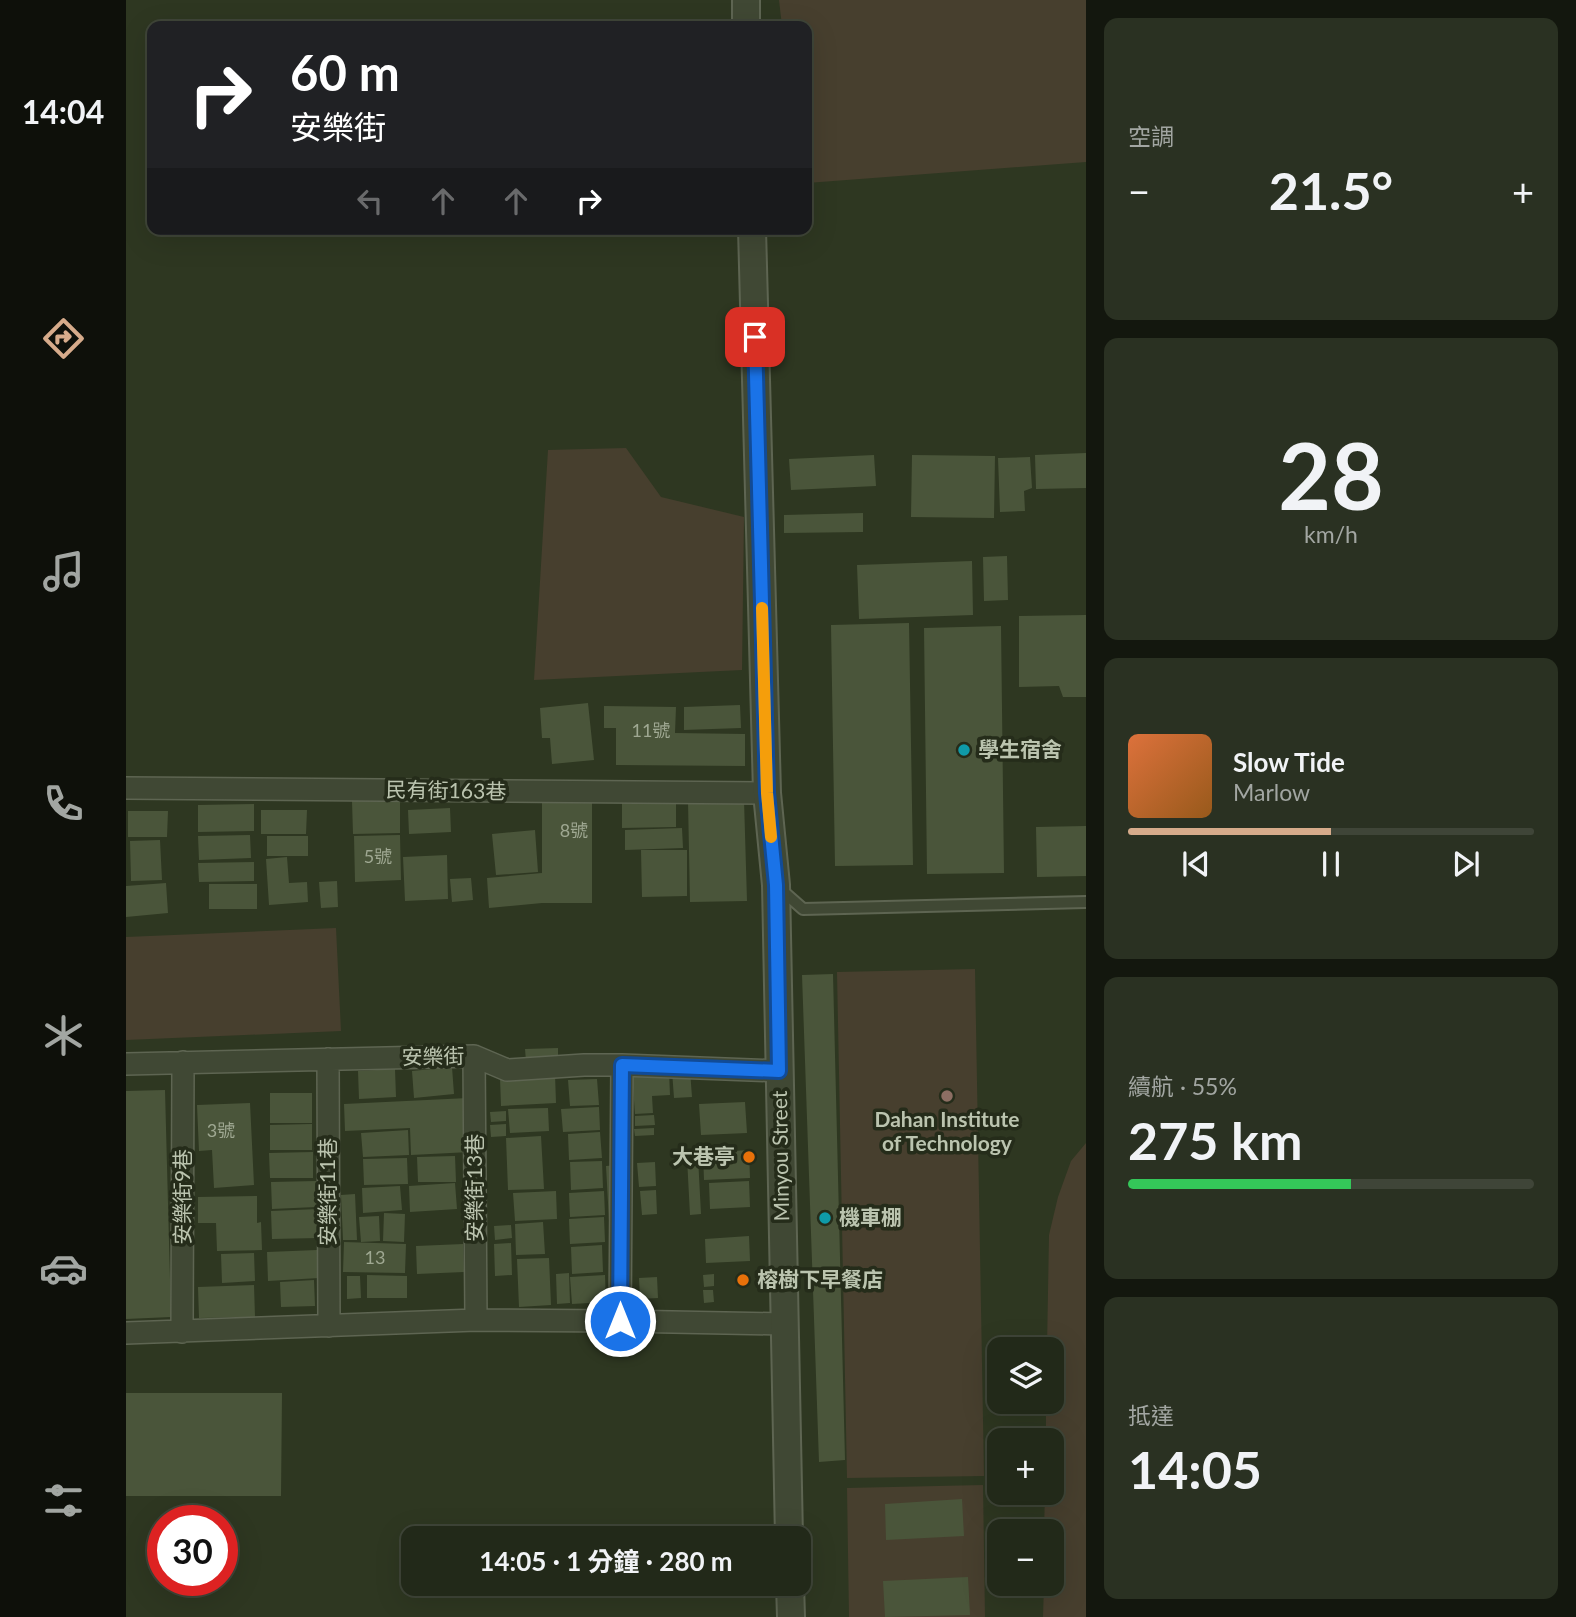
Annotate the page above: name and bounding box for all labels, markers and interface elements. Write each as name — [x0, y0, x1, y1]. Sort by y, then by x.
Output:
text: 60 m — [290, 43, 400, 101]
icon: right — [175, 49, 266, 140]
text: 14:04 — [22, 92, 104, 131]
text: 安樂街 — [290, 107, 386, 146]
text: 空調 — [1128, 122, 1174, 150]
text: 21.5° — [1269, 159, 1393, 221]
text: − — [1128, 168, 1150, 214]
text: + — [1512, 168, 1534, 214]
icon: left — [351, 182, 389, 220]
icon: ahead — [424, 182, 462, 220]
icon: ahead — [497, 182, 535, 220]
icon: right — [570, 182, 608, 220]
pin — [725, 307, 785, 367]
icon: directions — [39, 314, 88, 363]
icon: arrive — [736, 318, 774, 356]
text: 28 — [1278, 420, 1384, 529]
text: km/h — [1304, 520, 1358, 548]
icon: music — [39, 547, 88, 596]
house number: 11號 — [632, 719, 670, 741]
place label: 學生宿舍 — [978, 736, 1062, 761]
marker: 學生宿舍 — [956, 742, 972, 758]
text: Slow Tide — [1233, 746, 1345, 778]
street label: 民有街163巷 — [386, 776, 507, 803]
text: Marlow — [1233, 778, 1310, 806]
icon: phone — [39, 779, 88, 828]
house number: 8號 — [560, 819, 588, 841]
house number: 5號 — [364, 845, 392, 867]
icon: previous — [1177, 845, 1215, 883]
icon: pause — [1312, 845, 1350, 883]
icon: next — [1447, 845, 1485, 883]
icon: climate — [39, 1011, 88, 1060]
street label: 安樂街 — [401, 1042, 465, 1069]
text: 續航 · 55% — [1128, 1072, 1237, 1100]
marker: Dahan Institute of Technology — [939, 1088, 955, 1104]
street label: Minyou Street — [766, 1090, 793, 1222]
place label: Dahan Institute of Technology — [874, 1106, 1020, 1155]
text: 275 km — [1128, 1109, 1302, 1171]
house number: 3號 — [207, 1119, 235, 1141]
street label: 安樂街13巷 — [461, 1134, 486, 1242]
street label: 安樂街11巷 — [314, 1138, 339, 1246]
place label: 大巷亭 — [672, 1143, 735, 1168]
street label: 安樂街9巷 — [169, 1149, 194, 1245]
marker: 大巷亭 — [741, 1149, 757, 1165]
place label: 機車棚 — [839, 1204, 902, 1229]
marker: 機車棚 — [817, 1210, 833, 1226]
icon: car — [39, 1244, 88, 1293]
house number: 13 — [365, 1246, 385, 1268]
place label: 榕樹下早餐店 — [757, 1266, 883, 1291]
marker: 榕樹下早餐店 — [735, 1272, 751, 1288]
position arrow — [583, 1284, 657, 1358]
map controls — [987, 1337, 1064, 1596]
button: layers — [987, 1337, 1064, 1414]
text: 抵達 — [1128, 1401, 1174, 1429]
button: + — [987, 1428, 1064, 1505]
text: 14:05 — [1128, 1438, 1262, 1500]
icon: filters — [39, 1476, 88, 1525]
speed limit sign: 30 — [147, 1505, 238, 1596]
button: − — [987, 1519, 1064, 1596]
text: 14:05 · 1 分鐘 · 280 m — [479, 1545, 733, 1577]

